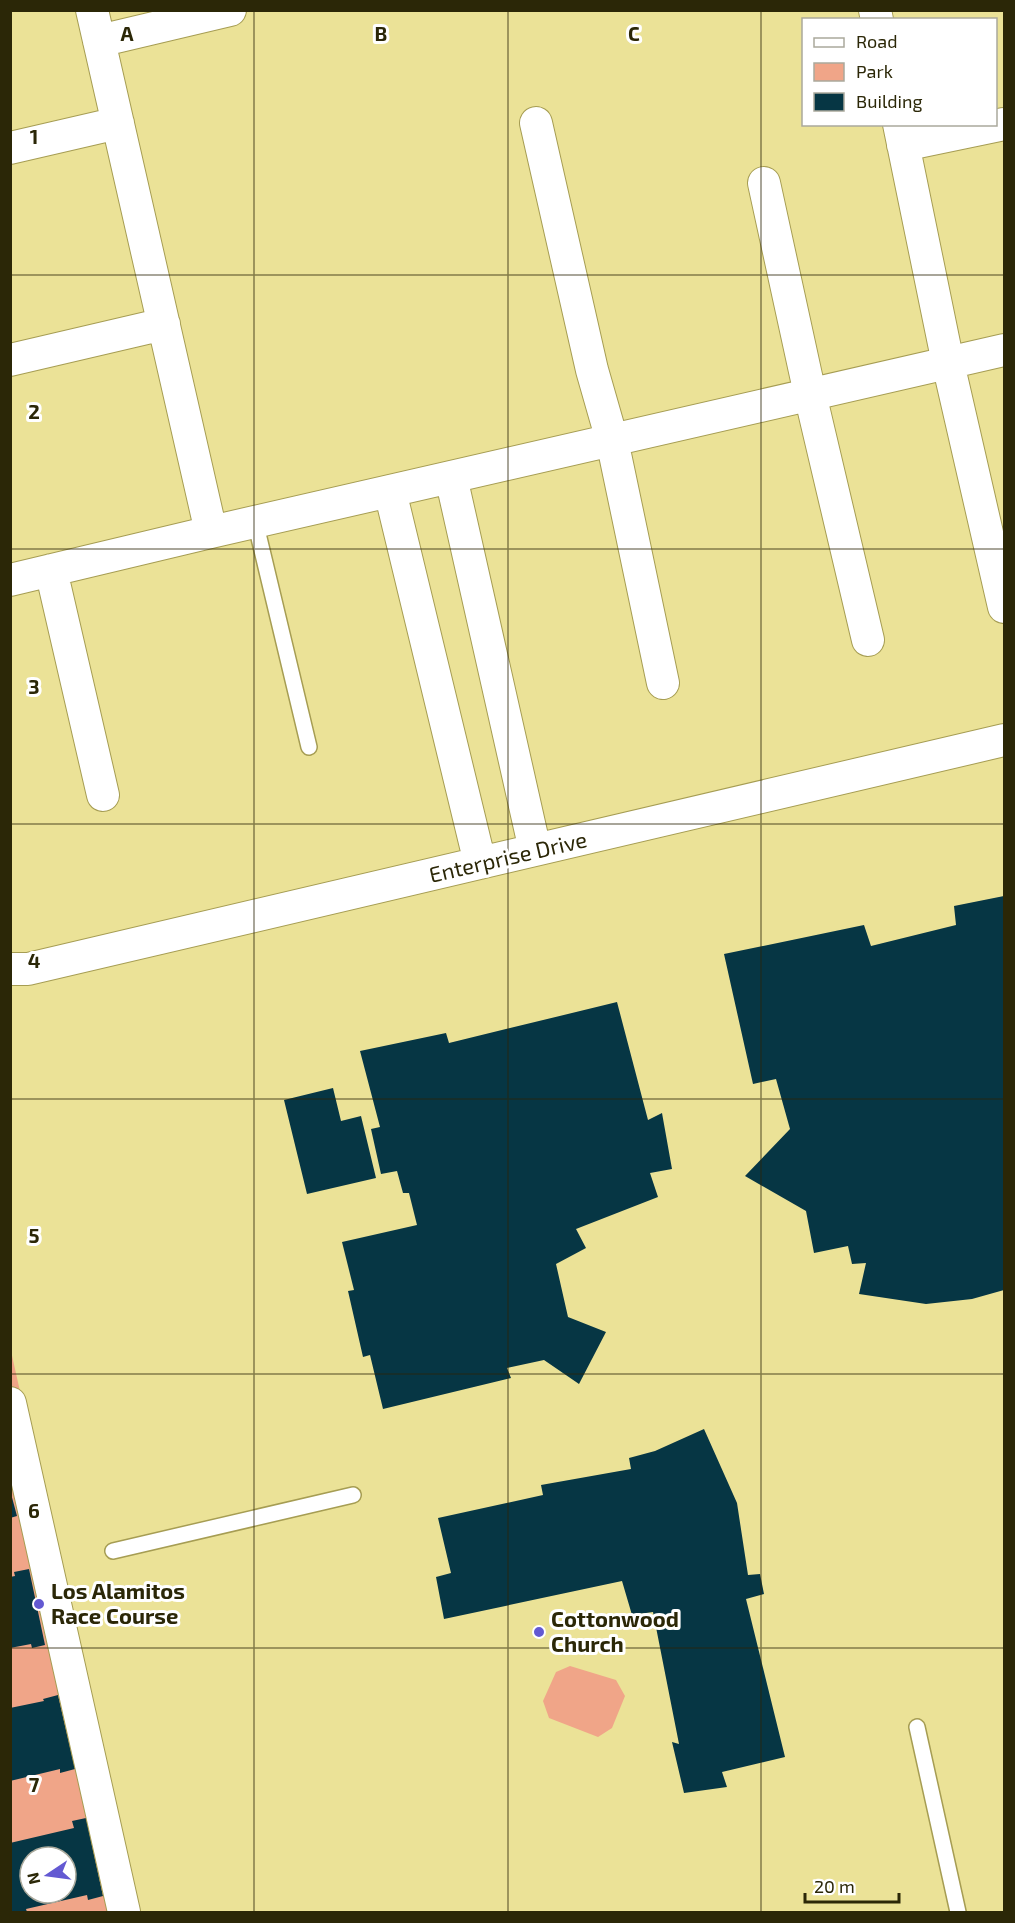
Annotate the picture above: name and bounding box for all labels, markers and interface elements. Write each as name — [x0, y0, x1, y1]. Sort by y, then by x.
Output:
legend — [802, 18, 997, 126]
text: A — [120, 21, 134, 45]
text: B — [375, 21, 387, 45]
text: C — [628, 21, 640, 45]
text: Road — [856, 30, 897, 52]
text: Park — [856, 60, 893, 82]
text: Building — [856, 90, 923, 112]
text: 1 — [30, 124, 38, 148]
text: 2 — [28, 399, 40, 423]
text: 3 — [28, 674, 40, 698]
street label: Enterprise Drive — [426, 825, 589, 887]
text: 4 — [28, 948, 41, 972]
text: 5 — [28, 1223, 40, 1247]
text: 6 — [28, 1498, 40, 1522]
place label: Los Alamitos Race Course — [51, 1577, 185, 1628]
marker: Los Alamitos Race Course — [32, 1597, 46, 1611]
place label: Cottonwood Church — [551, 1605, 679, 1656]
marker: Cottonwood Church — [532, 1625, 546, 1639]
text: 7 — [29, 1772, 40, 1796]
north arrow — [18, 1845, 78, 1905]
scale bar — [805, 1866, 900, 1904]
text: N — [22, 1871, 43, 1886]
text: 20 m — [814, 1875, 855, 1897]

